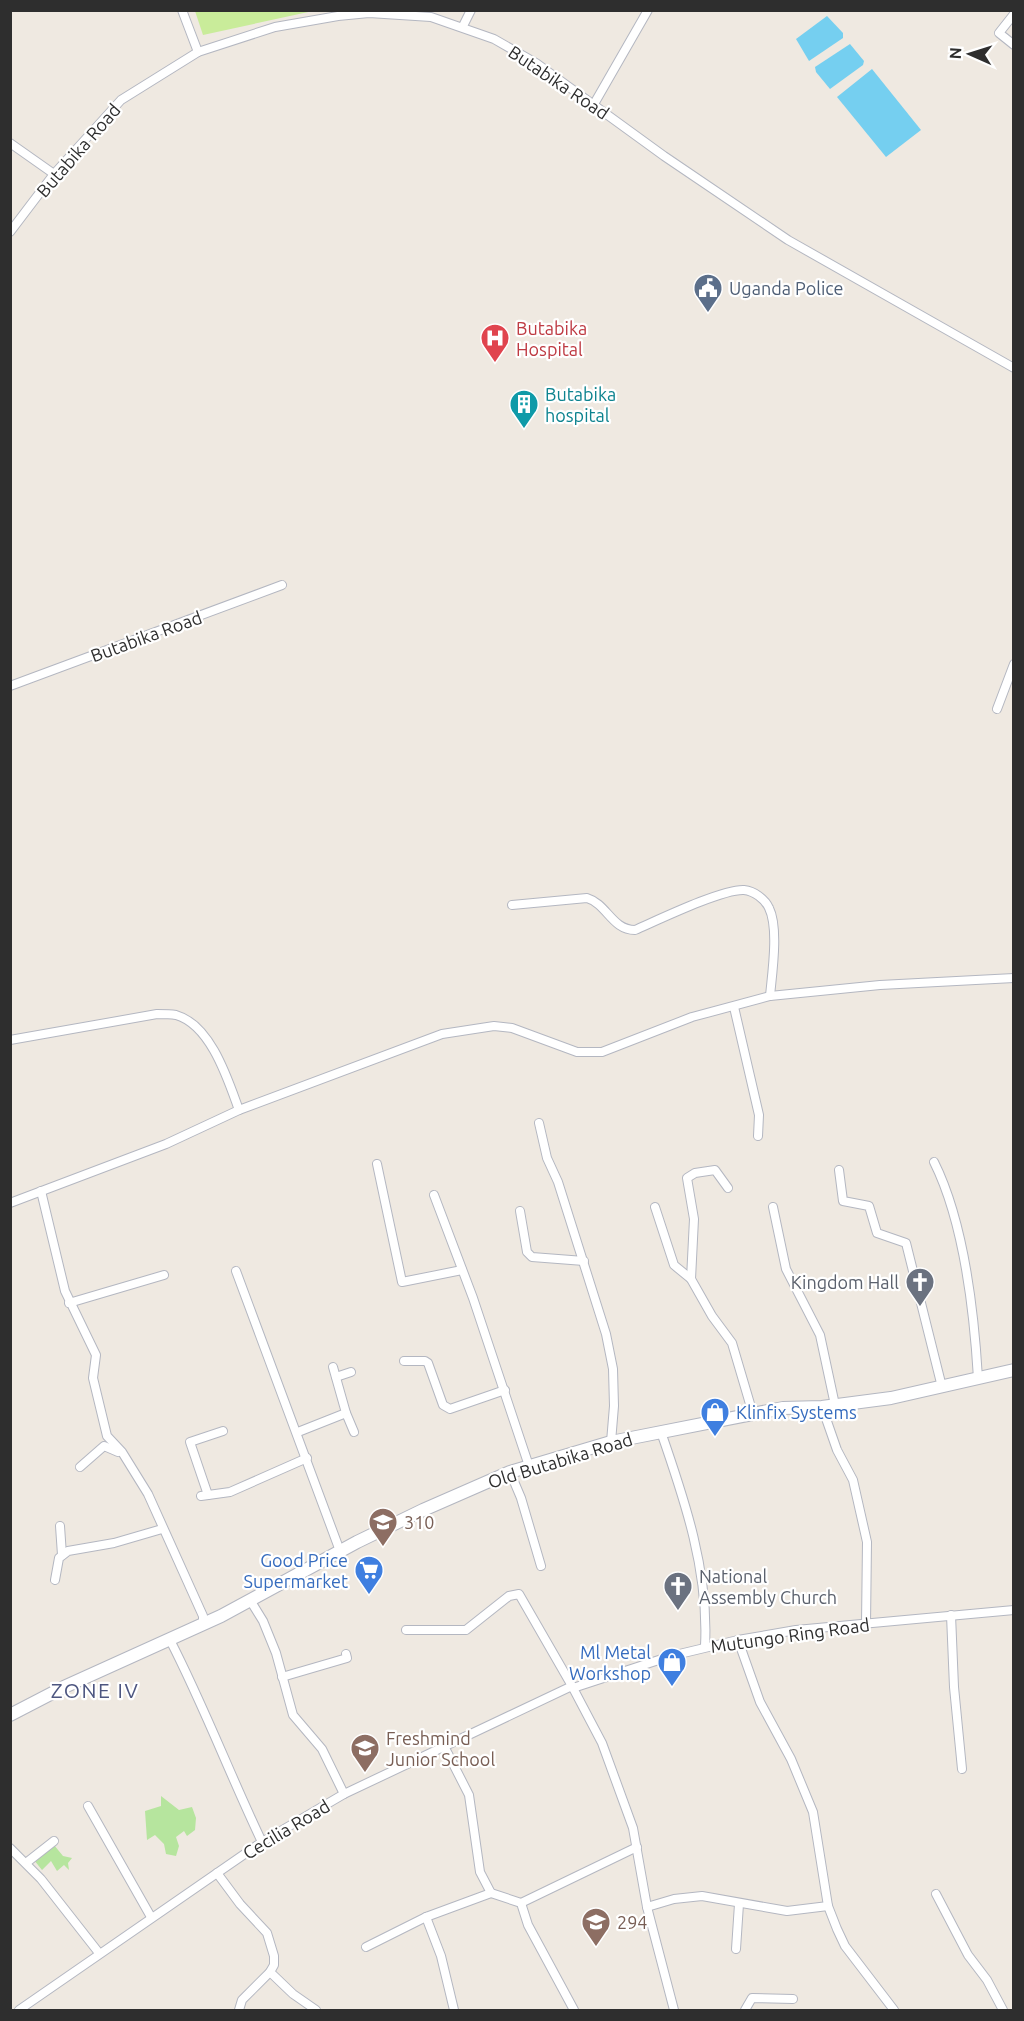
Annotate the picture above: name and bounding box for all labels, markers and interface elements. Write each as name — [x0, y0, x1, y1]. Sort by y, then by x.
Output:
north arrow — [940, 24, 1000, 84]
street label: Butabika Road — [505, 41, 613, 123]
text: N — [946, 47, 964, 60]
street label: Butabika Road — [32, 99, 124, 201]
public building icon: Uganda Police — [692, 272, 724, 314]
place label: Uganda Police — [729, 278, 844, 298]
place label: Butabika Hospital — [516, 318, 587, 359]
hospital icon: Butabika Hospital — [479, 322, 511, 364]
place label: Butabika hospital — [545, 384, 616, 425]
building icon: Butabika hospital — [508, 388, 540, 430]
street label: Butabika Road — [88, 607, 204, 665]
church icon: Kingdom Hall — [904, 1266, 936, 1308]
place label: Kingdom Hall — [791, 1272, 899, 1292]
shop icon: Klinfix Systems — [699, 1396, 731, 1438]
place label: Klinfix Systems — [736, 1402, 857, 1422]
street label: Old Butabika Road — [485, 1428, 635, 1492]
school or university icon: 310 — [367, 1506, 399, 1548]
place label: 310 — [404, 1512, 434, 1532]
place label: Good Price Supermarket — [244, 1550, 348, 1591]
supermarket icon: Good Price Supermarket — [353, 1554, 385, 1596]
place label: National Assembly Church — [699, 1566, 837, 1607]
church icon: National Assembly Church — [662, 1570, 694, 1612]
street label: Mutungo Ring Road — [709, 1614, 871, 1656]
place label: Ml Metal Workshop — [569, 1642, 651, 1683]
shop icon: Ml Metal Workshop — [656, 1646, 688, 1688]
district label: ZONE IV — [51, 1678, 139, 1702]
place label: Freshmind Junior School — [386, 1728, 495, 1769]
school or university icon: Freshmind Junior School — [349, 1732, 381, 1774]
street label: Cecilia Road — [239, 1795, 333, 1863]
school or university icon: 294 — [580, 1906, 612, 1948]
place label: 294 — [617, 1912, 647, 1932]

